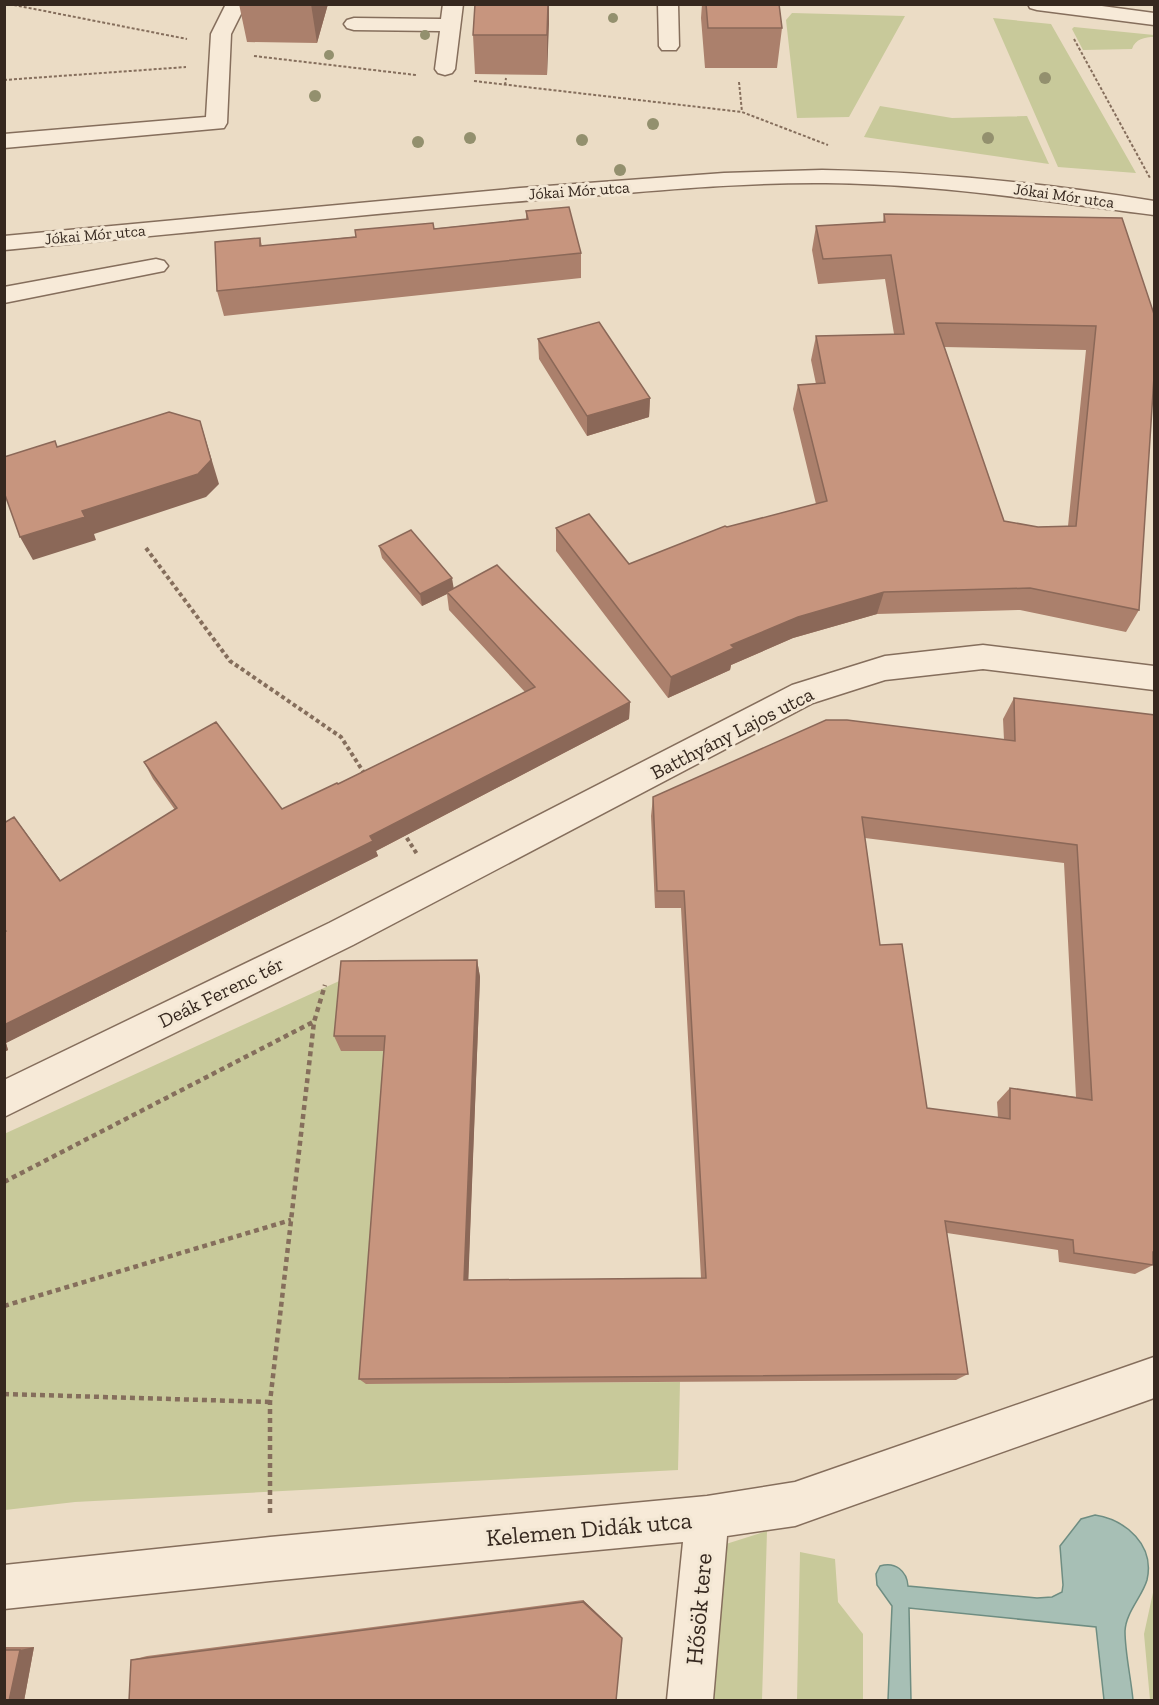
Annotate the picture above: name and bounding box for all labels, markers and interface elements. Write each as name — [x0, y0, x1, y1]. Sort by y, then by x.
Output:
street label: Jókai Mór utca — [528, 177, 631, 204]
street label: Jókai Mór utca — [1012, 179, 1116, 212]
street label: Jókai Mór utca — [44, 221, 147, 248]
street label: Batthyány Lajos utca — [647, 681, 818, 784]
street label: Deák Ferenc tér — [154, 951, 288, 1033]
street label: Kelemen Didák utca — [485, 1505, 693, 1552]
street label: Hősök tere — [679, 1552, 718, 1666]

